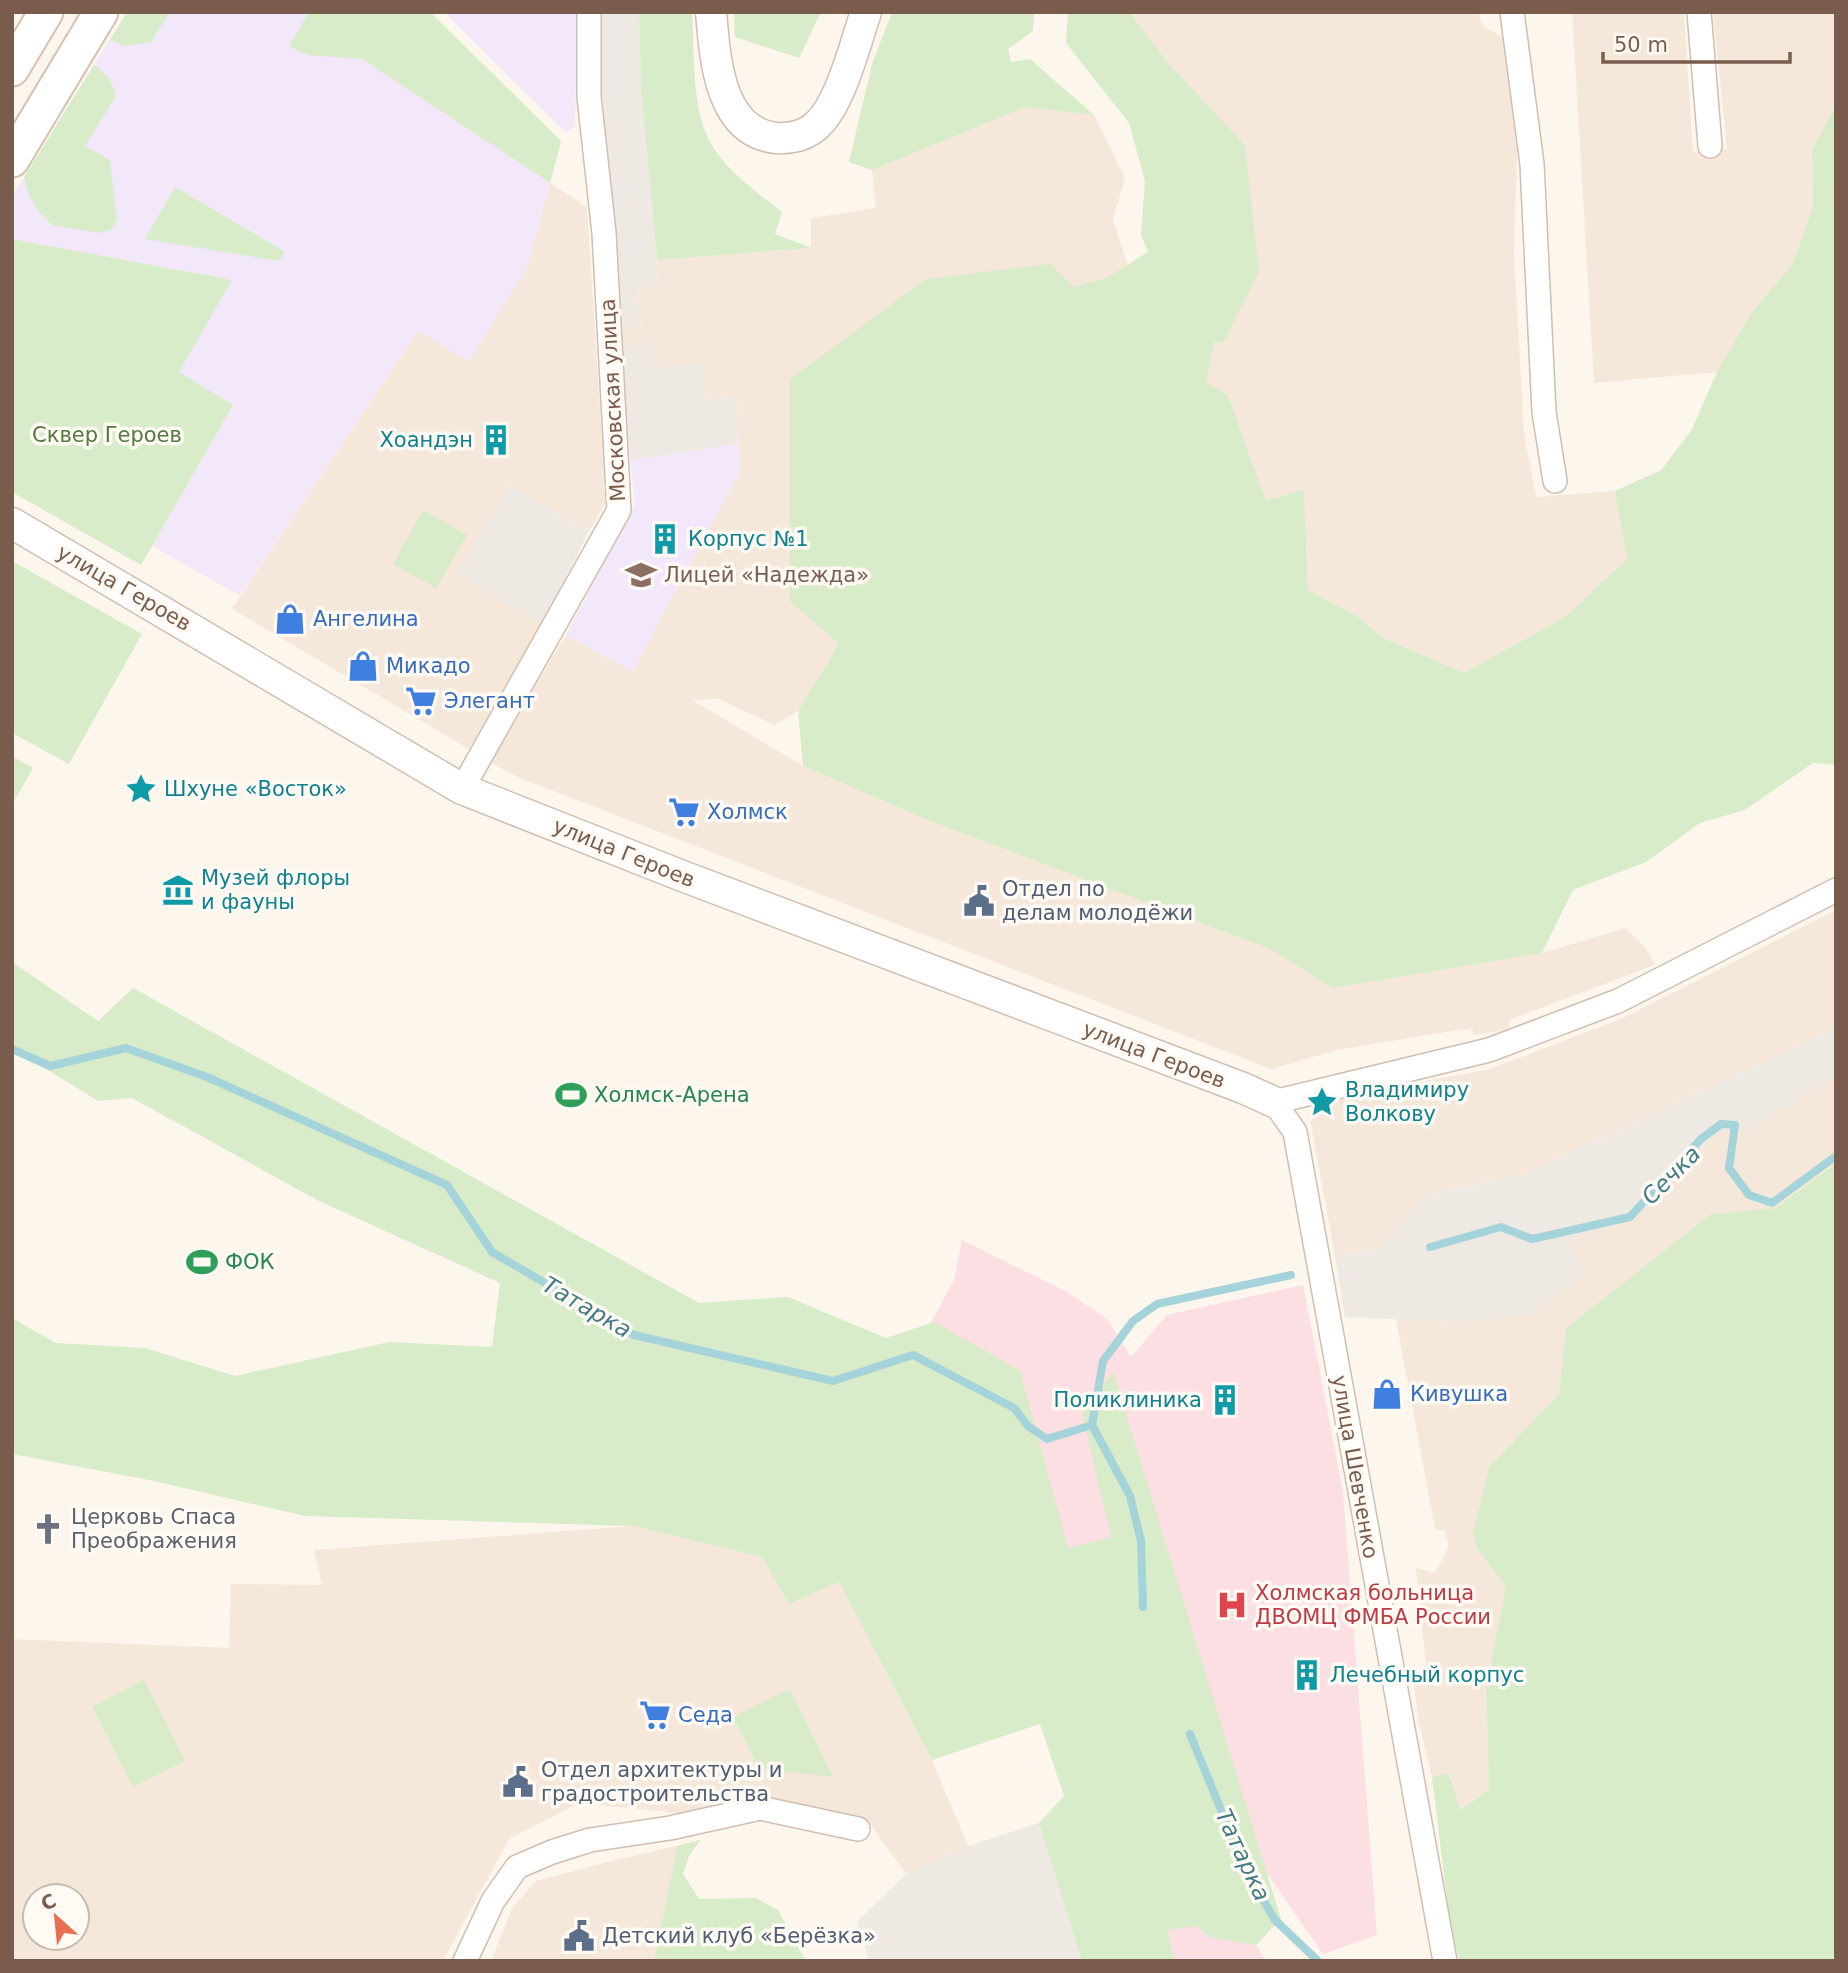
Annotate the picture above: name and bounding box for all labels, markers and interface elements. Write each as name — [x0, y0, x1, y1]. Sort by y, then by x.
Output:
scale bar — [1603, 21, 1790, 65]
text: 50 m — [1614, 33, 1668, 57]
street label: Московская улица — [596, 298, 630, 502]
park label: Сквер Героев — [32, 423, 182, 447]
building icon: Хоандэн — [479, 423, 513, 457]
place label: Хоандэн — [379, 428, 473, 452]
building icon: Корпус №1 — [648, 522, 682, 556]
place label: Корпус №1 — [688, 527, 809, 551]
street label: улица Героев — [53, 540, 195, 636]
school or university icon: Лицей «Надежда» — [624, 558, 658, 592]
place label: Лицей «Надежда» — [664, 563, 869, 587]
shop icon: Ангелина — [273, 602, 307, 636]
place label: Ангелина — [313, 607, 419, 631]
shop icon: Микадо — [346, 649, 380, 683]
place label: Микадо — [386, 654, 471, 678]
supermarket icon: Элегант — [404, 684, 438, 718]
place label: Элегант — [444, 689, 535, 713]
place icon: Шхуне «Восток» — [124, 772, 158, 806]
place label: Шхуне «Восток» — [164, 777, 347, 801]
supermarket icon: Холмск — [667, 795, 701, 829]
place label: Холмск — [707, 800, 788, 824]
street label: улица Героев — [550, 814, 698, 892]
place label: Музей флоры и фауны — [201, 866, 350, 914]
museum icon: Музей флоры и фауны — [161, 873, 195, 907]
place label: Отдел по делам молодёжи — [1002, 877, 1193, 925]
public building icon: Отдел по делам молодёжи — [962, 884, 996, 918]
street label: улица Героев — [1079, 1017, 1229, 1093]
sports icon: Холмск-Арена — [554, 1078, 588, 1112]
place label: Владимиру Волкову — [1345, 1078, 1469, 1126]
place label: Холмск-Арена — [594, 1083, 750, 1107]
place icon: Владимиру Волкову — [1305, 1085, 1339, 1119]
water label: Сечка — [1636, 1140, 1706, 1210]
sports icon: ФОК — [185, 1245, 219, 1279]
place label: ФОК — [225, 1250, 275, 1274]
water label: Татарка — [538, 1271, 636, 1343]
street label: улица Шевченко — [1327, 1373, 1383, 1561]
shop icon: Кивушка — [1370, 1377, 1404, 1411]
place label: Кивушка — [1410, 1382, 1508, 1406]
building icon: Поликлиника — [1208, 1383, 1242, 1417]
place label: Поликлиника — [1054, 1388, 1202, 1412]
place label: Церковь Спаса Преображения — [71, 1505, 237, 1553]
church icon: Церковь Спаса Преображения — [31, 1512, 65, 1546]
place label: Холмская больница ДВОМЦ ФМБА России — [1255, 1581, 1491, 1629]
hospital icon: Холмская больница ДВОМЦ ФМБА России — [1215, 1588, 1249, 1622]
building icon: Лечебный корпус — [1290, 1658, 1324, 1692]
place label: Лечебный корпус — [1330, 1663, 1524, 1687]
supermarket icon: Седа — [638, 1698, 672, 1732]
place label: Седа — [678, 1703, 733, 1727]
place label: Отдел архитектуры и градостроительства — [541, 1758, 782, 1806]
public building icon: Отдел архитектуры и градостроительства — [501, 1765, 535, 1799]
water label: Татарка — [1210, 1805, 1276, 1905]
north arrow — [21, 1882, 91, 1952]
text: С — [37, 1889, 59, 1915]
public building icon: Детский клуб «Берёзка» — [562, 1919, 596, 1953]
place label: Детский клуб «Берёзка» — [602, 1924, 876, 1948]

